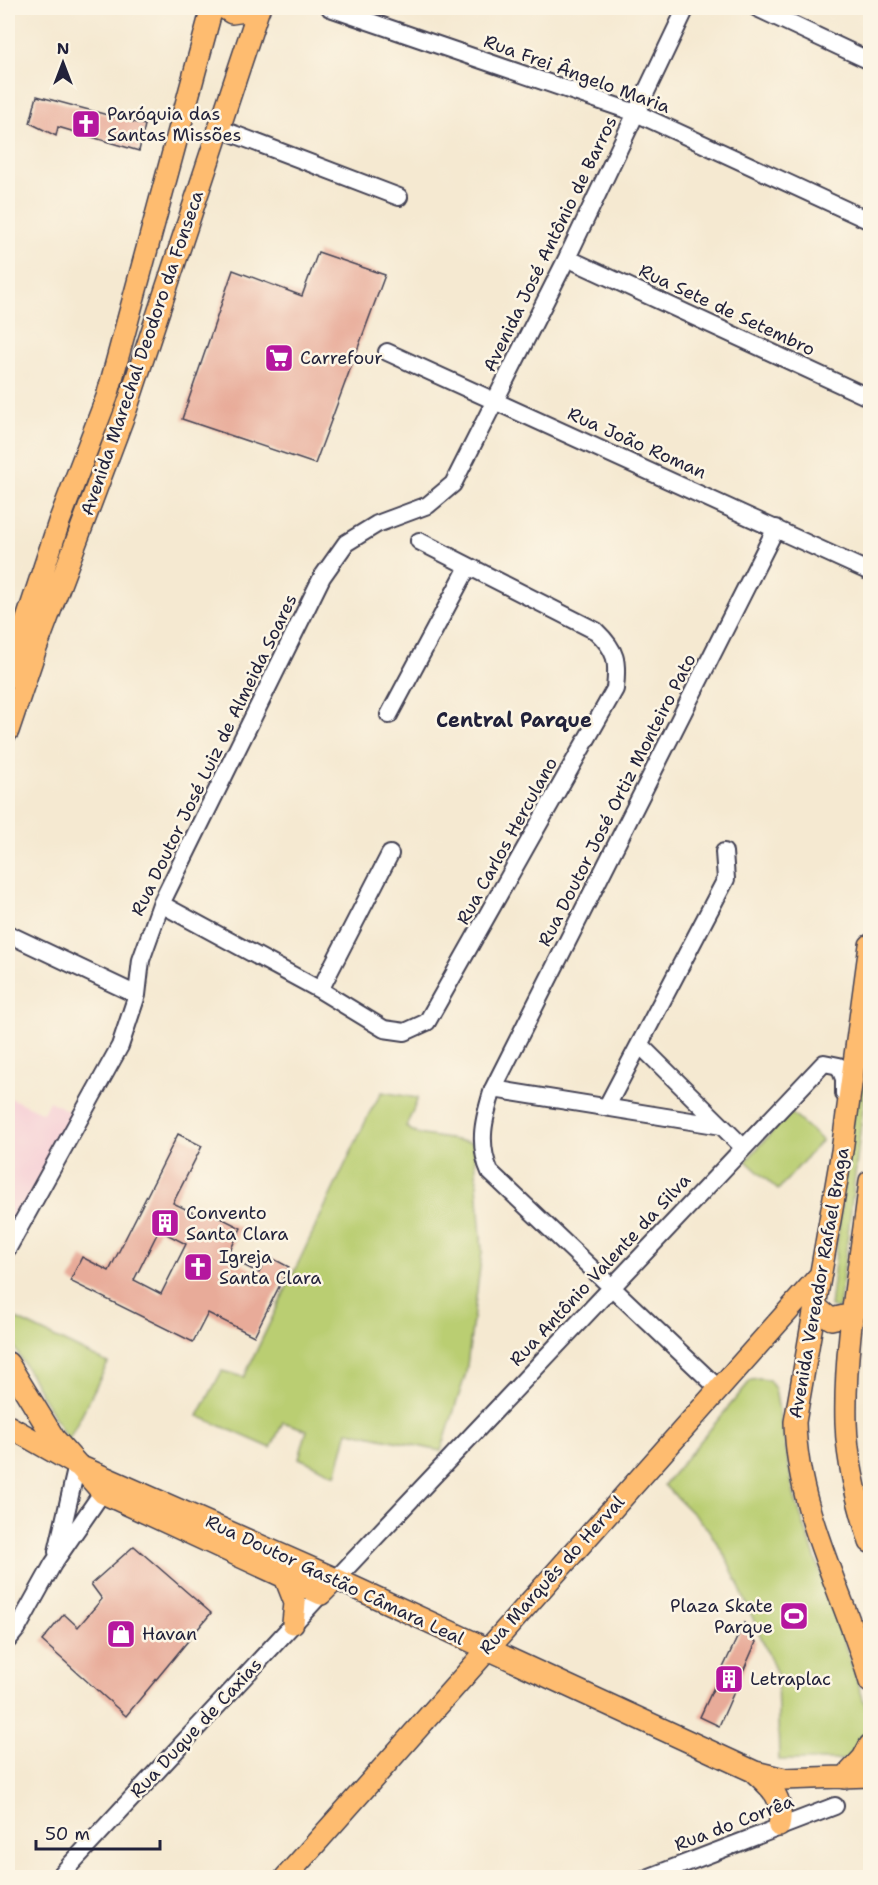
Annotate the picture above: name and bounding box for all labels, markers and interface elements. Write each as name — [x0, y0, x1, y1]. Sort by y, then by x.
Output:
street label: Rua Frei Ângelo Maria — [481, 29, 673, 119]
north arrow — [33, 33, 93, 93]
text: N — [57, 38, 69, 59]
place label: Paróquia das Santas Missões — [107, 102, 241, 147]
church icon: Paróquia das Santas Missões — [70, 108, 102, 140]
street label: Avenida José Antônio de Barros — [477, 112, 623, 376]
street label: Avenida Marechal Deodoro da Fonseca — [75, 187, 209, 519]
street label: Rua Sete de Setembro — [635, 259, 819, 361]
supermarket icon: Carrefour — [263, 342, 295, 374]
place label: Carrefour — [300, 346, 383, 370]
street label: Rua João Roman — [564, 402, 710, 484]
street label: Rua Doutor José Luiz de Almeida Soares — [125, 590, 303, 920]
street label: Rua Doutor José Ortiz Monteiro Pato — [532, 650, 702, 950]
district label: Central Parque — [436, 707, 592, 733]
street label: Rua Carlos Herculano — [451, 753, 563, 929]
street label: Avenida Vereador Rafael Braga — [783, 1146, 855, 1420]
street label: Rua Antônio Valente da Silva — [504, 1169, 696, 1371]
place label: Convento Santa Clara — [186, 1201, 288, 1246]
building icon: Convento Santa Clara — [149, 1207, 181, 1239]
place label: Igreja Santa Clara — [219, 1245, 321, 1290]
church icon: Igreja Santa Clara — [182, 1251, 214, 1283]
street label: Rua Marquês do Herval — [474, 1490, 630, 1660]
street label: Rua Doutor Gastão Câmara Leal — [202, 1509, 469, 1651]
place label: Plaza Skate Parque — [670, 1594, 773, 1639]
sports icon: Plaza Skate Parque — [778, 1600, 810, 1632]
shop icon: Havan — [105, 1618, 137, 1650]
place label: Havan — [142, 1622, 197, 1646]
street label: Rua Duque de Caxias — [125, 1653, 267, 1803]
building icon: Letraplac — [713, 1663, 745, 1695]
place label: Letraplac — [750, 1667, 831, 1691]
street label: Rua do Corrêa — [671, 1789, 797, 1857]
scale bar — [36, 1813, 160, 1851]
text: 50 m — [45, 1822, 90, 1846]

